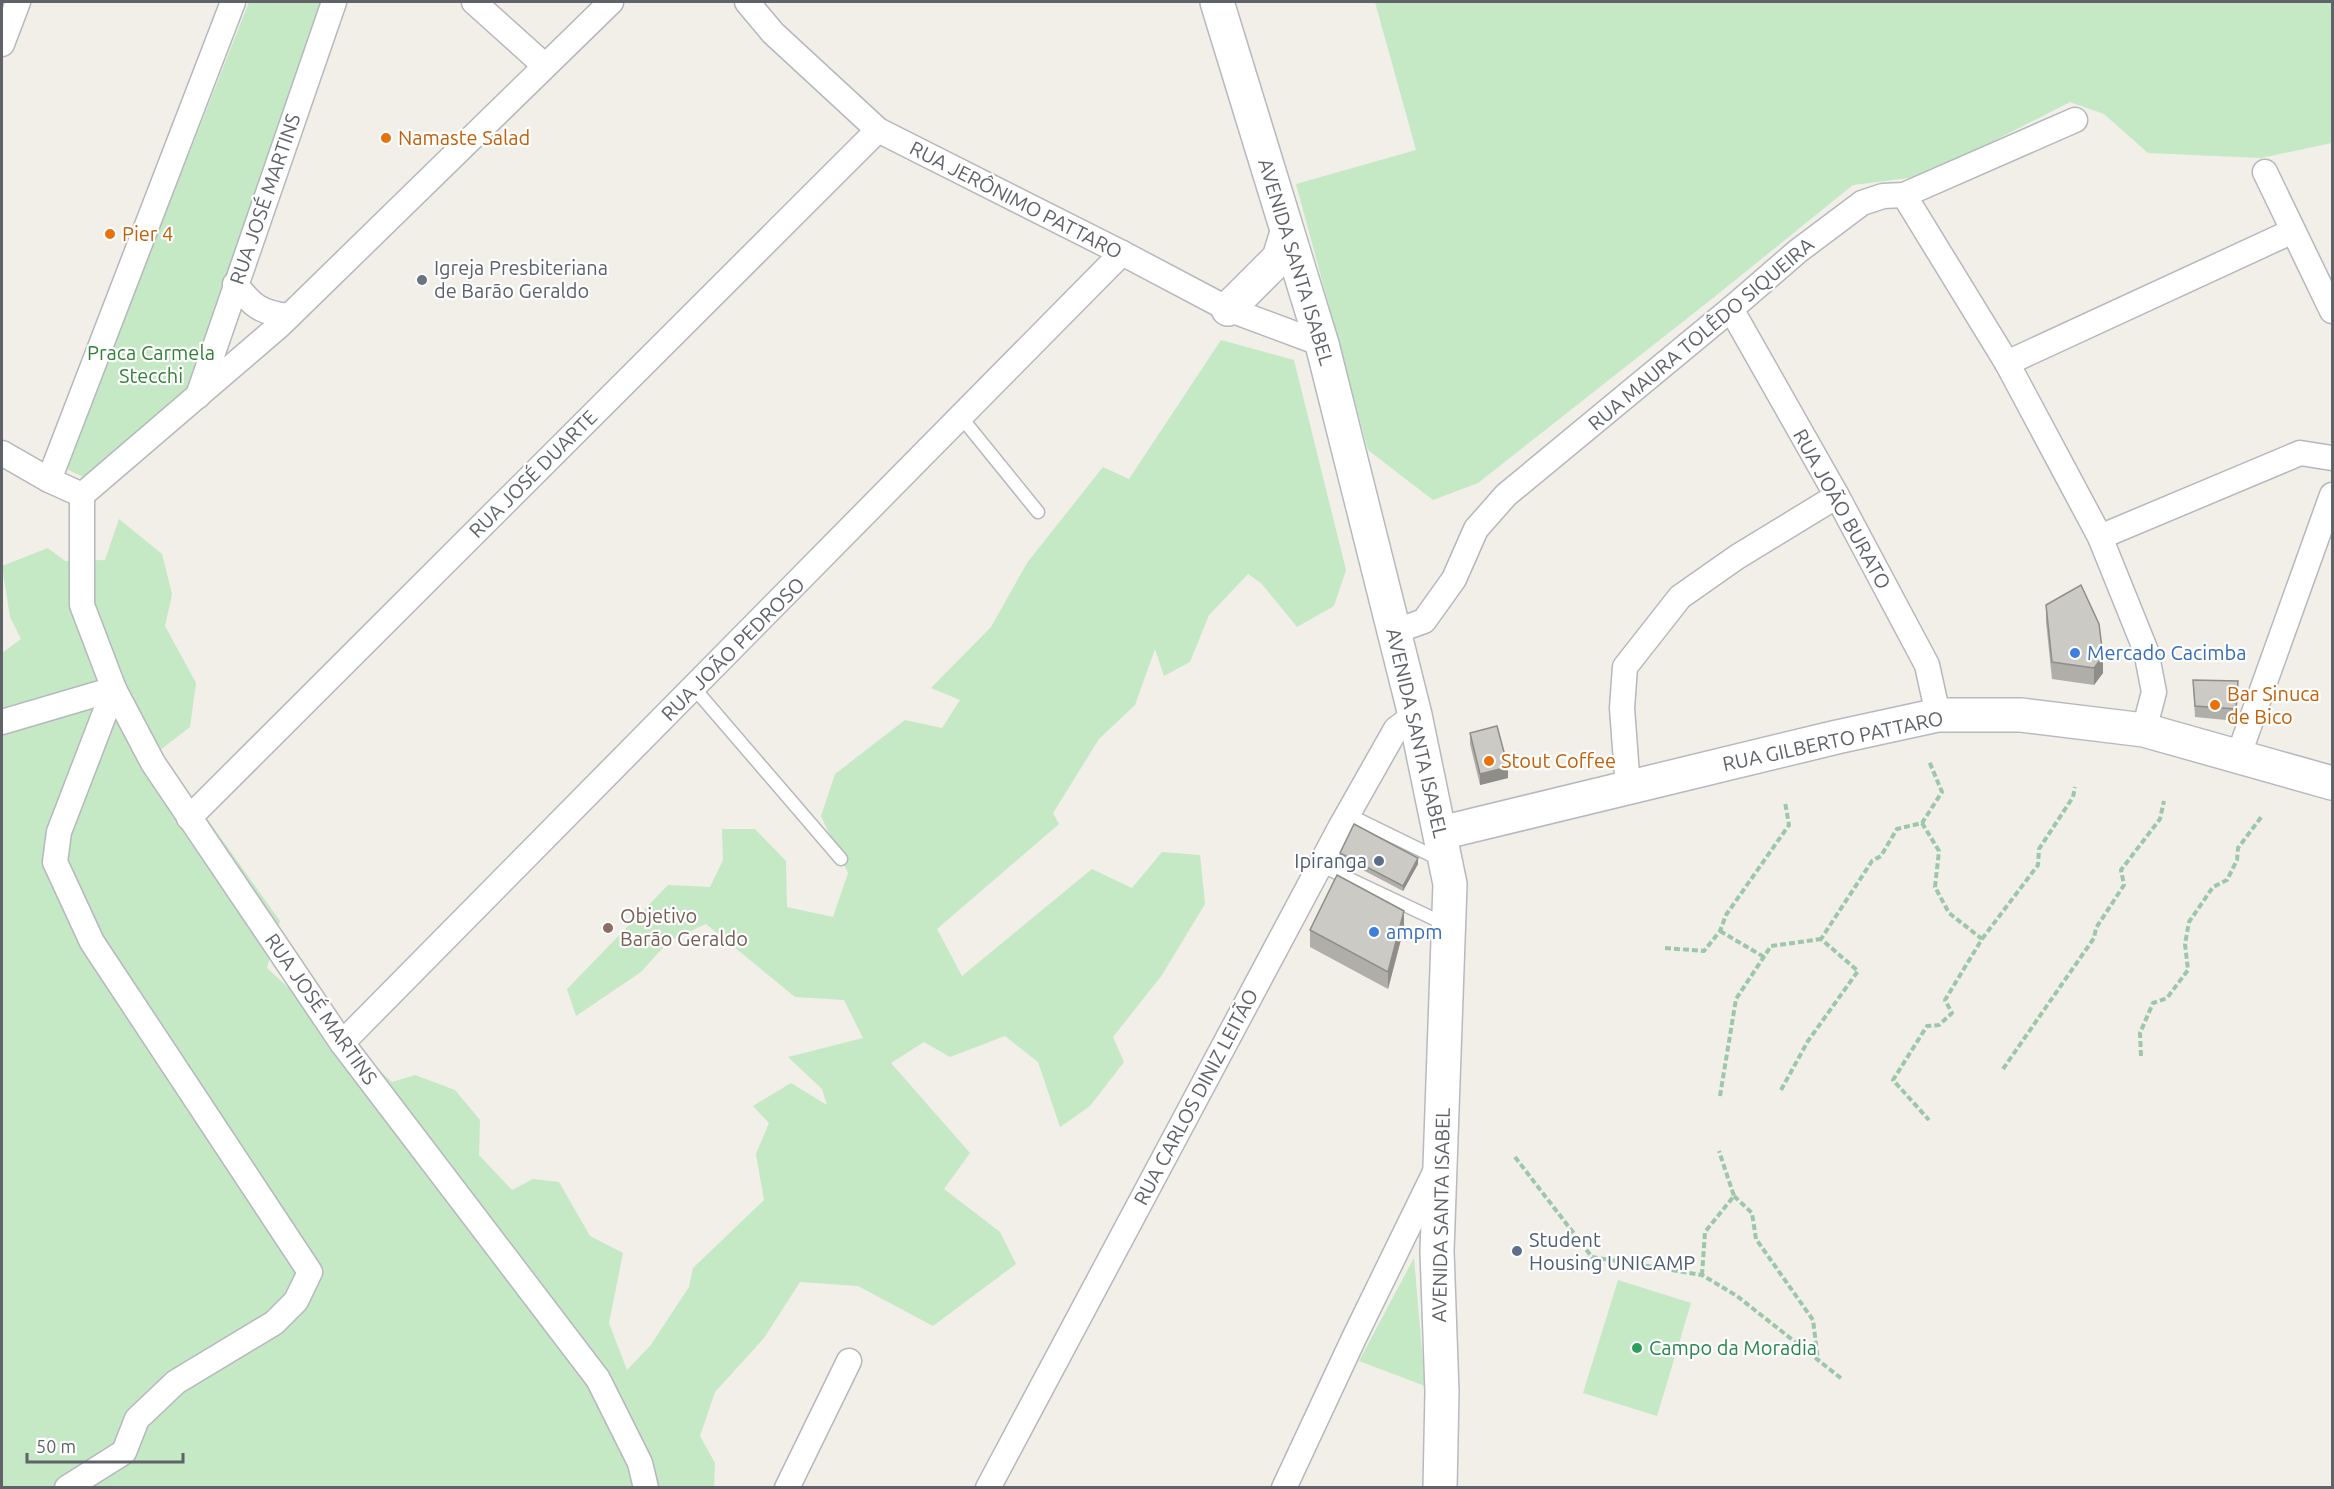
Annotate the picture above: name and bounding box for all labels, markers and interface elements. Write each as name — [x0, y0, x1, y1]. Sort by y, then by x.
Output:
street label: RUA JOSÉ MARTINS — [224, 110, 305, 287]
place label: Namaste Salad — [398, 126, 530, 149]
marker: Namaste Salad — [379, 131, 393, 145]
street label: RUA JERÔNIMO PATTARO — [906, 136, 1126, 263]
street label: AVENIDA SANTA ISABEL — [1254, 156, 1339, 368]
place label: Pier 4 — [122, 222, 173, 245]
marker: Pier 4 — [103, 227, 117, 241]
street label: RUA MAURA TOLÊDO SIQUEIRA — [1583, 232, 1818, 435]
place label: Igreja Presbiteriana de Barão Geraldo — [434, 256, 608, 302]
marker: Igreja Presbiteriana de Barão Geraldo — [415, 273, 429, 287]
park label: Praca Carmela Stecchi — [87, 341, 215, 387]
street label: RUA JOSÉ DUARTE — [464, 405, 601, 542]
street label: RUA JOÃO BURATO — [1789, 425, 1896, 593]
street label: RUA JOÃO PEDROSO — [656, 572, 809, 725]
street label: AVENIDA SANTA ISABEL — [1382, 626, 1453, 840]
place label: Mercado Cacimba — [2087, 641, 2246, 664]
marker: Mercado Cacimba — [2068, 646, 2082, 660]
place label: Bar Sinuca de Bico — [2227, 682, 2320, 728]
marker: Bar Sinuca de Bico — [2208, 698, 2222, 712]
street label: RUA GILBERTO PATTARO — [1720, 706, 1945, 775]
place label: Stout Coffee — [1501, 749, 1616, 772]
marker: Stout Coffee — [1482, 754, 1496, 768]
place label: Ipiranga — [1294, 849, 1367, 872]
marker: Ipiranga — [1372, 854, 1386, 868]
place label: Objetivo Barão Geraldo — [620, 904, 748, 950]
place label: ampm — [1386, 920, 1443, 943]
marker: Objetivo Barão Geraldo — [601, 921, 615, 935]
marker: ampm — [1367, 925, 1381, 939]
street label: RUA JOSÉ MARTINS — [261, 929, 382, 1089]
street label: RUA CARLOS DINIZ LEITÃO — [1129, 985, 1262, 1209]
street label: AVENIDA SANTA ISABEL — [1427, 1107, 1454, 1323]
place label: Student Housing UNICAMP — [1529, 1228, 1695, 1274]
marker: Student Housing UNICAMP — [1510, 1244, 1524, 1258]
place label: Campo da Moradia — [1649, 1336, 1817, 1359]
marker: Campo da Moradia — [1630, 1341, 1644, 1355]
scale bar — [27, 1426, 183, 1464]
text: 50 m — [36, 1436, 76, 1456]

